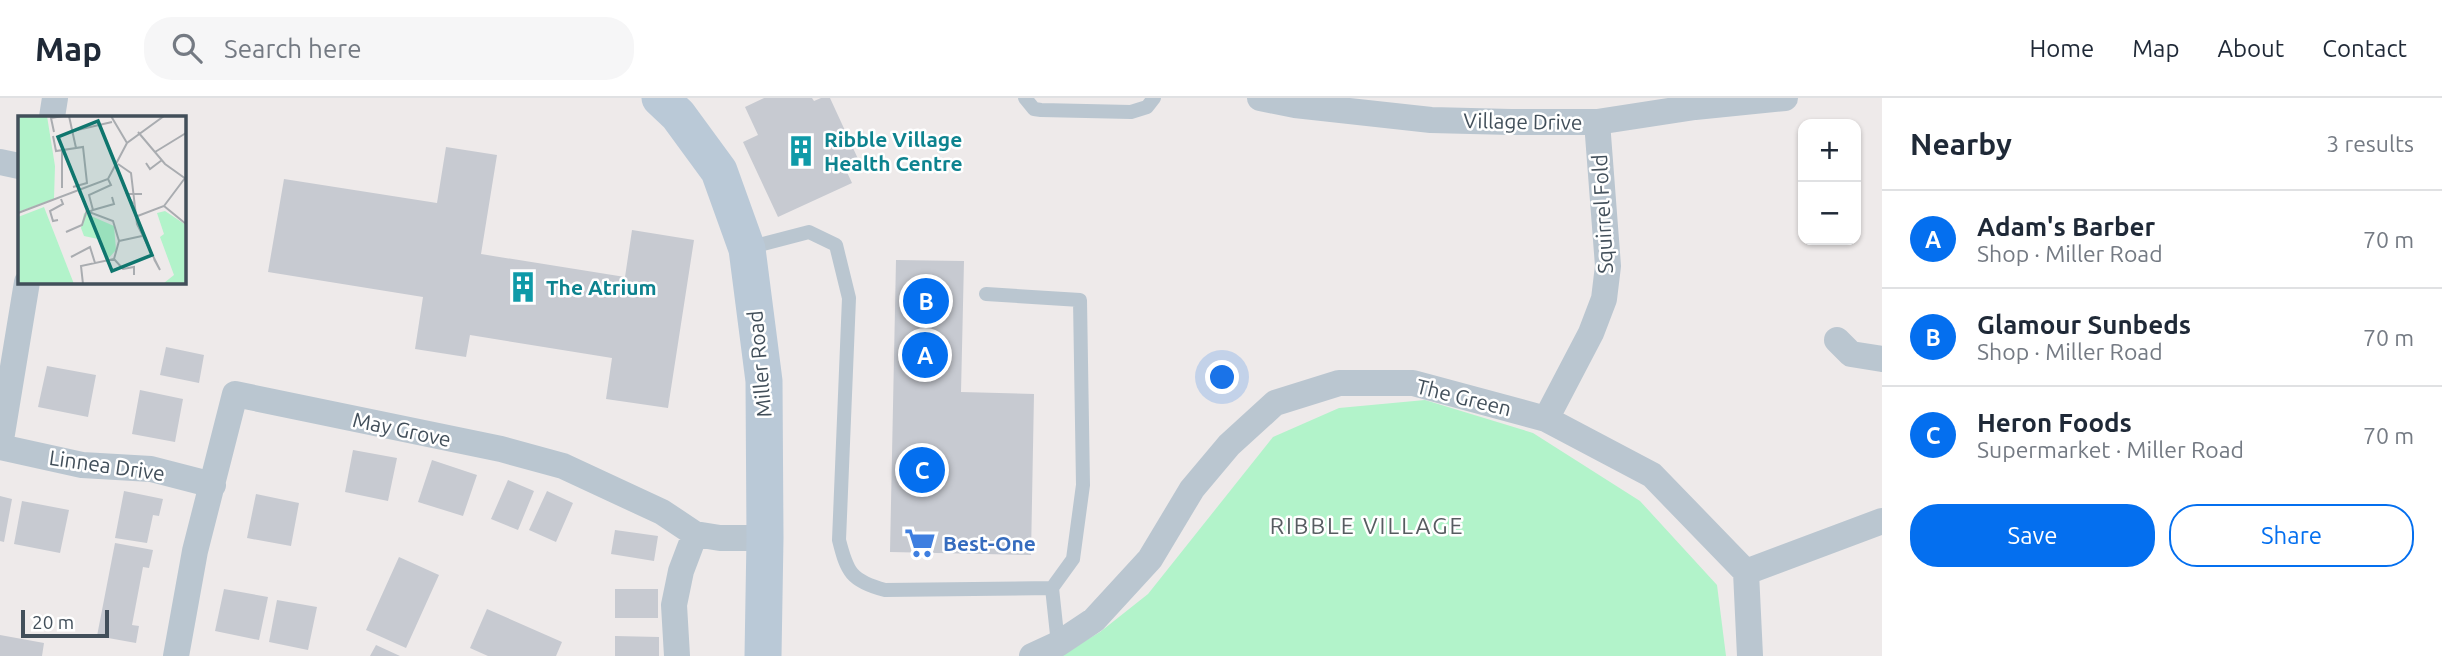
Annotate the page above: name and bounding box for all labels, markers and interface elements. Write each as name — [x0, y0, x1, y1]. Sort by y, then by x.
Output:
search box — [144, 17, 634, 80]
icon: search — [168, 29, 206, 67]
text: Map — [35, 30, 102, 67]
text: Search here — [224, 34, 362, 63]
text: Home — [2029, 35, 2094, 62]
text: Map — [2132, 35, 2179, 62]
text: About — [2217, 35, 2284, 62]
text: Contact — [2322, 35, 2407, 62]
street label: Village Drive — [1463, 108, 1583, 134]
inset map — [18, 116, 186, 284]
map controls — [1798, 119, 1861, 245]
button: + — [1798, 119, 1861, 182]
place label: Ribble Village Health Centre — [824, 127, 963, 175]
text: Nearby — [1910, 127, 2012, 161]
text: 3 results — [2326, 131, 2414, 156]
building icon: Ribble Village Health Centre — [784, 134, 818, 168]
street label: Squirrel Fold — [1587, 154, 1617, 274]
button: − — [1798, 182, 1861, 245]
text: Adam's Barber — [1977, 212, 2155, 241]
text: A — [1925, 227, 1941, 252]
text: 70 m — [2363, 227, 2414, 252]
text: Shop · Miller Road — [1977, 241, 2163, 266]
building icon: The Atrium — [506, 270, 540, 304]
place label: The Atrium — [546, 275, 657, 299]
pin: B — [903, 275, 949, 327]
street label: Miller Road — [742, 310, 776, 418]
text: Glamour Sunbeds — [1977, 310, 2191, 339]
text: B — [1925, 325, 1941, 350]
text: 70 m — [2363, 325, 2414, 350]
pin: A — [902, 329, 948, 381]
text: Shop · Miller Road — [1977, 339, 2163, 364]
your location — [1205, 360, 1239, 394]
street label: The Green — [1414, 374, 1514, 420]
street label: May Grove — [351, 407, 453, 451]
text: Heron Foods — [1977, 408, 2132, 437]
text: C — [1926, 423, 1940, 448]
text: 70 m — [2363, 423, 2414, 448]
text: Supermarket · Miller Road — [1977, 437, 2244, 462]
pin: C — [899, 444, 945, 496]
street label: Linnea Drive — [48, 445, 166, 485]
button: Save — [1910, 504, 2155, 567]
button: Share — [2169, 504, 2414, 567]
district label: RIBBLE VILLAGE — [1270, 513, 1464, 538]
supermarket icon: Best-One — [903, 526, 937, 560]
place label: Best-One — [943, 531, 1036, 555]
scale bar — [21, 607, 108, 639]
text: 20 m — [32, 611, 74, 633]

